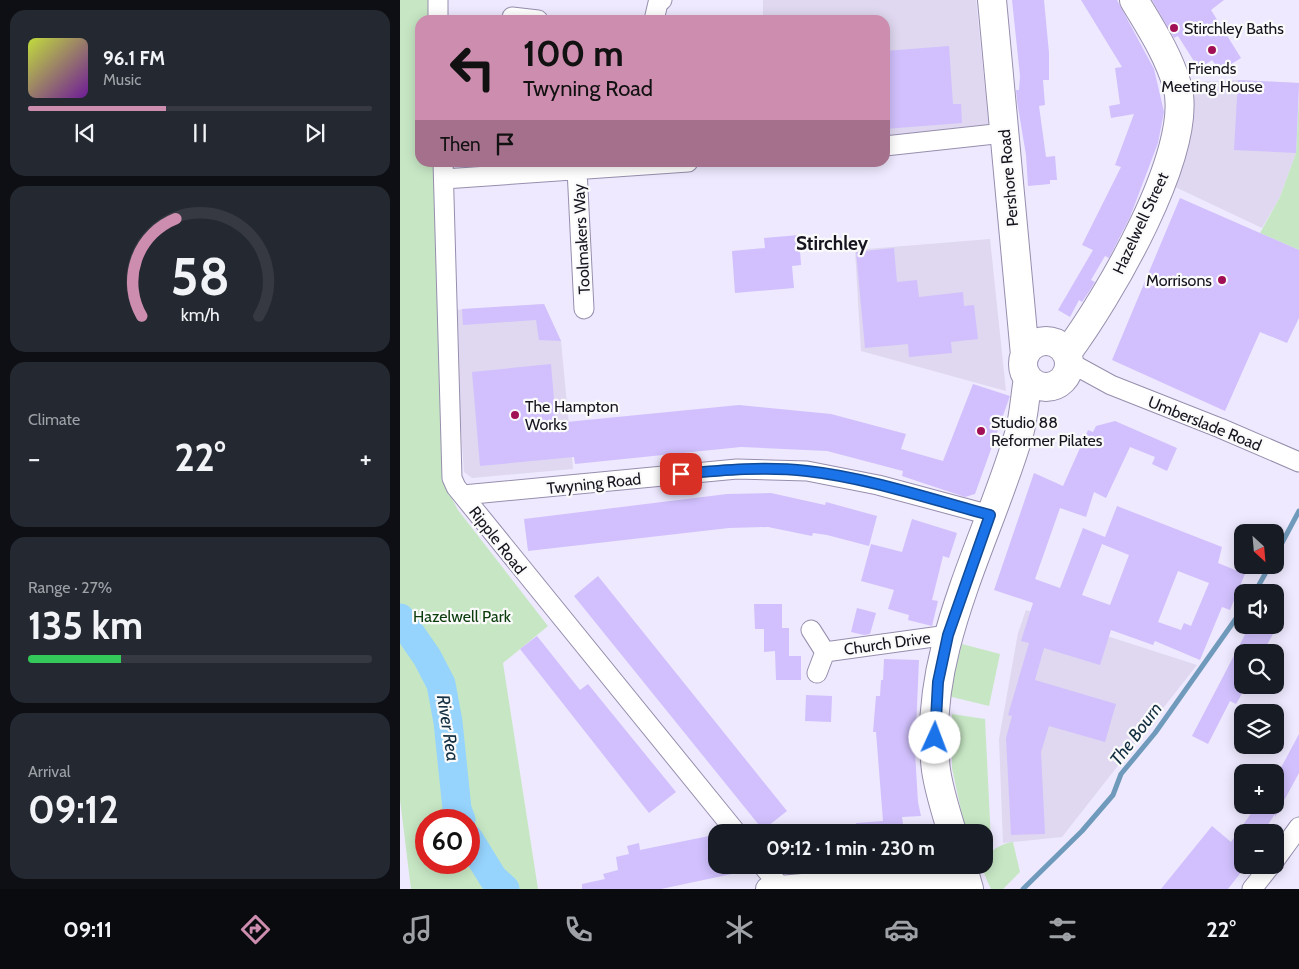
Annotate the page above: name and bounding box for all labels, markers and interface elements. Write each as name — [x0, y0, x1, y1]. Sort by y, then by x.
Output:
place label: Stirchley Baths — [1184, 19, 1284, 38]
marker: Stirchley Baths — [1168, 22, 1180, 34]
text: 100 m — [523, 32, 624, 75]
icon: left — [440, 35, 505, 100]
marker: Friends Meeting House — [1206, 44, 1218, 56]
text: 96.1 FM — [103, 47, 165, 70]
place label: Friends Meeting House — [1161, 59, 1263, 96]
text: Music — [103, 70, 141, 89]
text: Twyning Road — [523, 75, 653, 102]
icon: previous — [71, 119, 99, 147]
icon: pause — [186, 119, 214, 147]
icon: next — [301, 119, 329, 147]
street label: Pershore Road — [995, 128, 1022, 227]
icon: arrive — [491, 130, 519, 158]
text: Then — [440, 133, 481, 156]
street label: Hazelwell Street — [1109, 169, 1173, 277]
street label: Toolmakers Way — [569, 183, 594, 295]
district label: Stirchley — [796, 232, 869, 255]
text: 58 — [170, 245, 230, 308]
place label: Morrisons — [1146, 271, 1212, 290]
marker: Morrisons — [1216, 274, 1228, 286]
text: km/h — [180, 304, 220, 325]
street label: Umberslade Road — [1145, 392, 1264, 455]
place label: The Hampton Works — [525, 397, 619, 434]
marker: The Hampton Works — [509, 409, 521, 421]
text: Climate — [28, 410, 80, 429]
place label: Studio 88 Reformer Pilates — [991, 413, 1103, 450]
marker: Studio 88 Reformer Pilates — [975, 425, 987, 437]
text: 22° — [174, 434, 226, 481]
text: − — [28, 441, 40, 475]
text: + — [360, 441, 372, 475]
pin — [660, 453, 702, 495]
icon: arrive — [667, 460, 695, 488]
street label: Twyning Road — [546, 469, 642, 498]
street label: Ripple Road — [465, 503, 530, 578]
north arrow — [1234, 524, 1284, 574]
map controls — [1234, 524, 1284, 874]
text: Range · 27% — [28, 578, 112, 597]
button: sound — [1234, 584, 1284, 634]
text: 135 km — [28, 602, 143, 649]
park label: Hazelwell Park — [413, 607, 512, 626]
street label: Church Drive — [843, 628, 932, 659]
button: search — [1234, 644, 1284, 694]
water label: River Rea — [432, 693, 464, 763]
water label: The Bourn — [1105, 698, 1167, 770]
button: layers — [1234, 704, 1284, 754]
position arrow — [908, 711, 960, 763]
text: Arrival — [28, 762, 71, 781]
button: + — [1234, 764, 1284, 814]
text: 09:12 — [28, 786, 119, 833]
speed limit sign: 60 — [415, 809, 480, 874]
button: − — [1234, 824, 1284, 874]
text: 09:12 · 1 min · 230 m — [766, 837, 935, 860]
icon: directions — [238, 912, 273, 947]
icon: music — [400, 912, 435, 947]
icon: phone — [561, 912, 596, 947]
icon: climate — [722, 912, 757, 947]
icon: car — [884, 912, 919, 947]
icon: filters — [1045, 912, 1080, 947]
text: 09:11 — [63, 916, 112, 943]
text: 22° — [1206, 916, 1236, 943]

